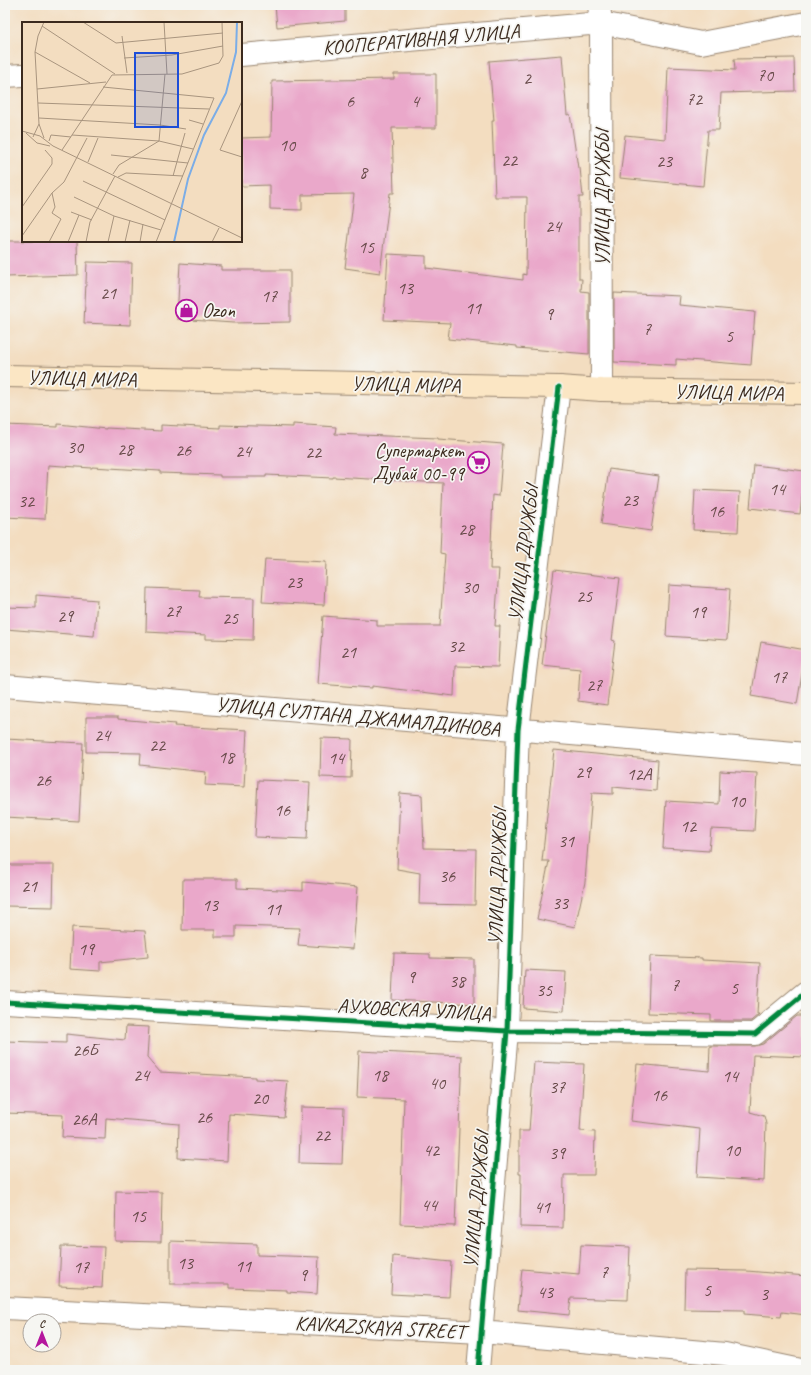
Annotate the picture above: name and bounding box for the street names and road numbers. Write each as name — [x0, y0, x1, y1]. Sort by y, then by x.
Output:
street label: КООПЕРАТИВНАЯ УЛИЦА — [322, 18, 521, 61]
street label: УЛИЦА ДРУЖБЫ — [590, 126, 615, 266]
street label: УЛИЦА МИРА — [27, 365, 138, 392]
street label: УЛИЦА МИРА — [351, 371, 462, 398]
street label: УЛИЦА МИРА — [674, 379, 785, 406]
street label: УЛИЦА ДРУЖБЫ — [503, 480, 545, 622]
street label: УЛИЦА СУЛТАНА ДЖАМАЛДИНОВА — [215, 692, 502, 741]
street label: УЛИЦА ДРУЖБЫ — [483, 805, 513, 946]
street label: АУХОВСКАЯ УЛИЦА — [337, 993, 492, 1026]
street label: УЛИЦА ДРУЖБЫ — [458, 1127, 495, 1269]
street label: KAVKAZSKAYA STREET — [294, 1311, 470, 1345]

